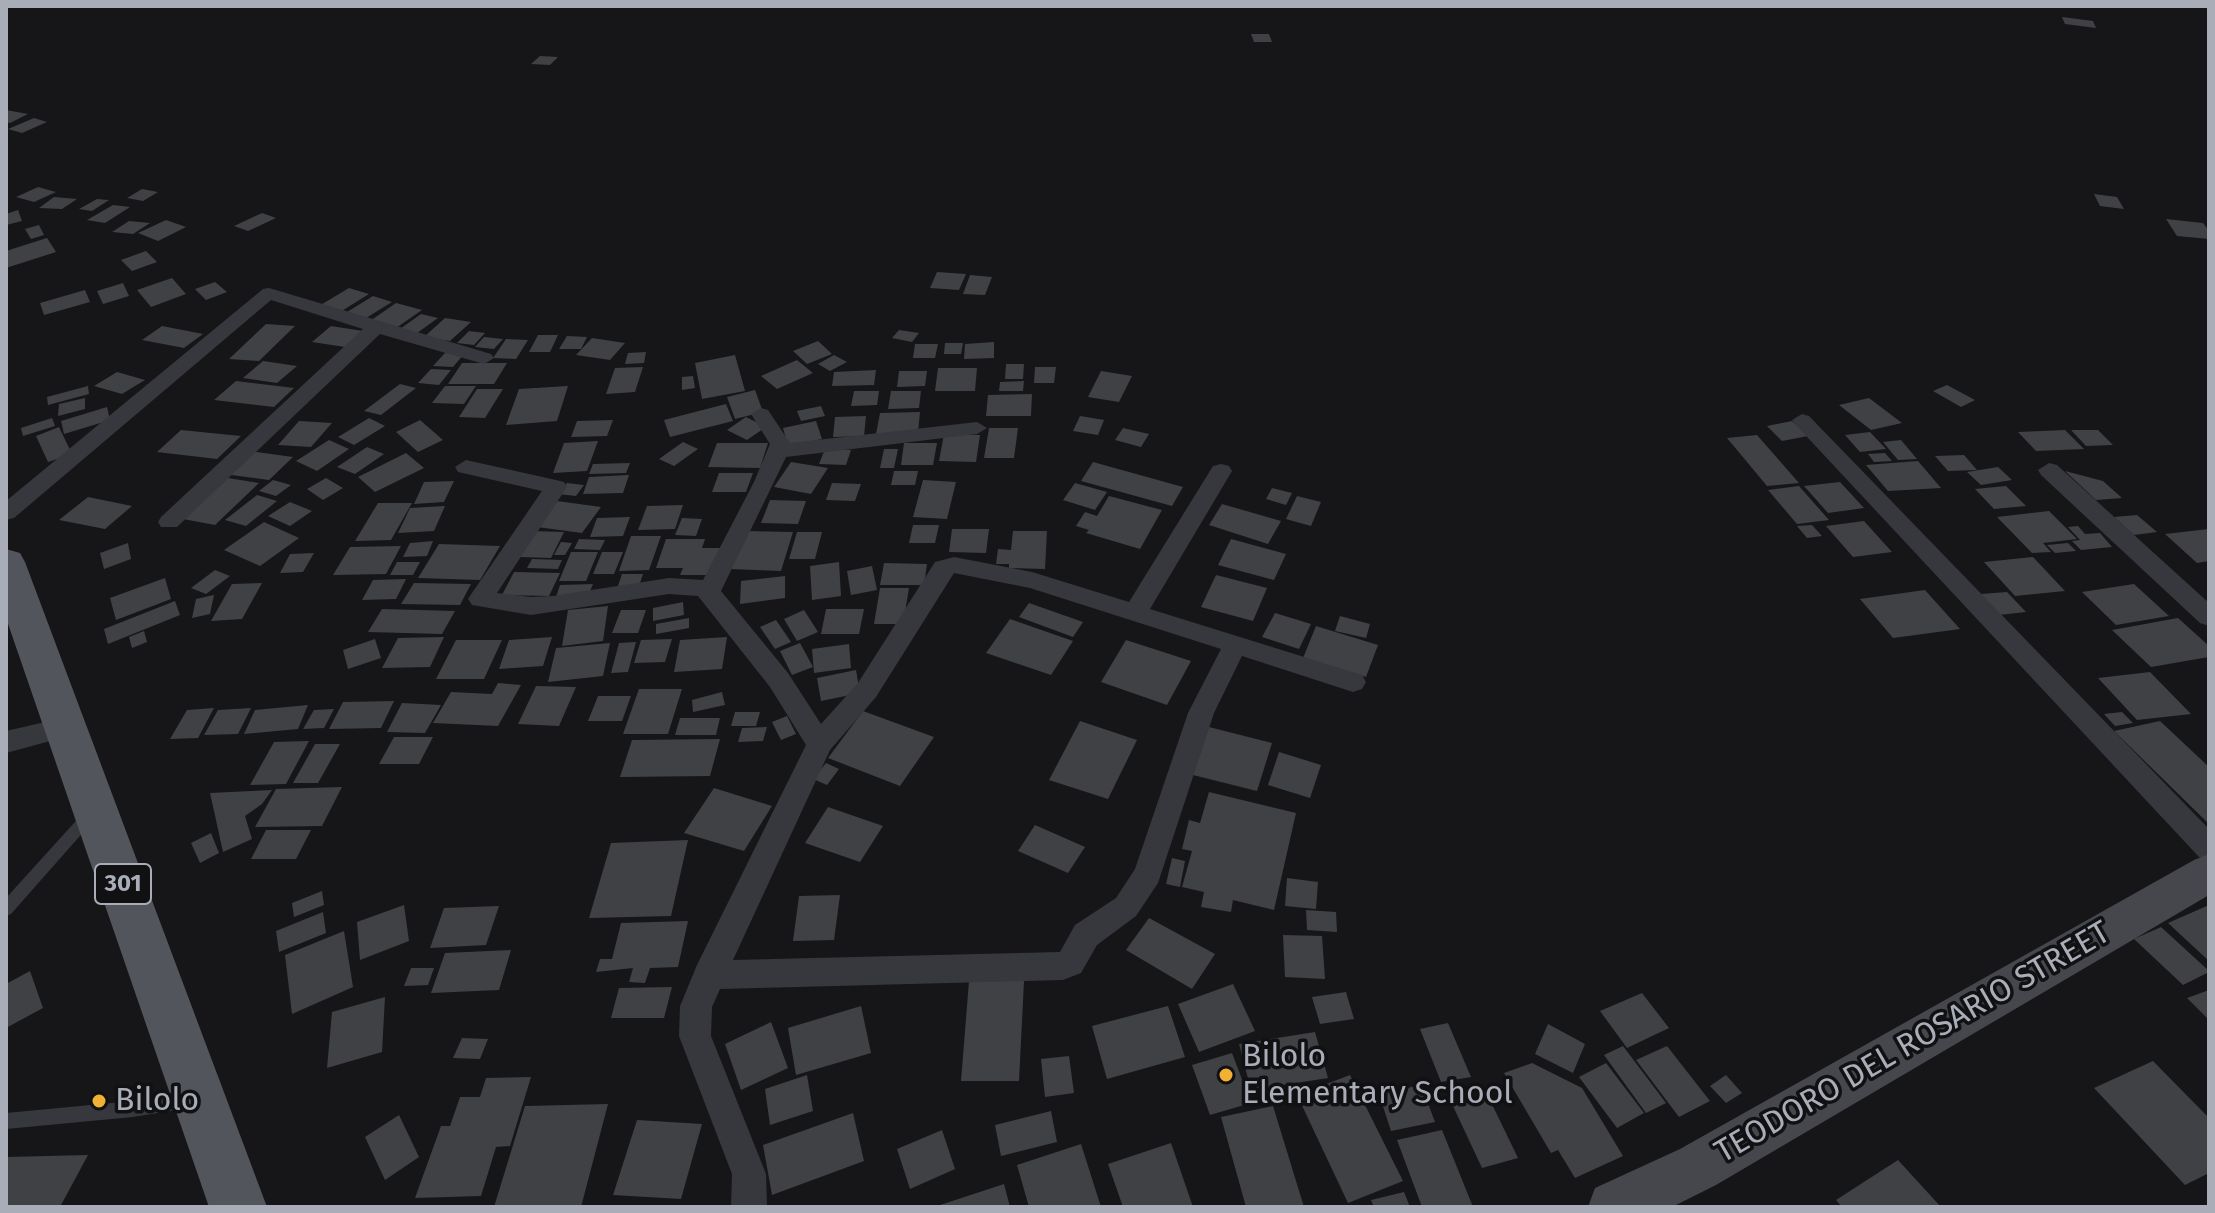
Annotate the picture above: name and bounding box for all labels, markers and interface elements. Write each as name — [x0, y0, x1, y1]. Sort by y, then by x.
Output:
road number: 301 — [95, 864, 151, 904]
street label: TEODORO DEL ROSARIO STREET — [1709, 914, 2117, 1172]
place label: Bilolo Elementary School — [1242, 1038, 1513, 1113]
marker: Bilolo Elementary School — [1217, 1066, 1235, 1084]
place label: Bilolo — [115, 1082, 199, 1120]
marker: Bilolo — [90, 1092, 108, 1110]

